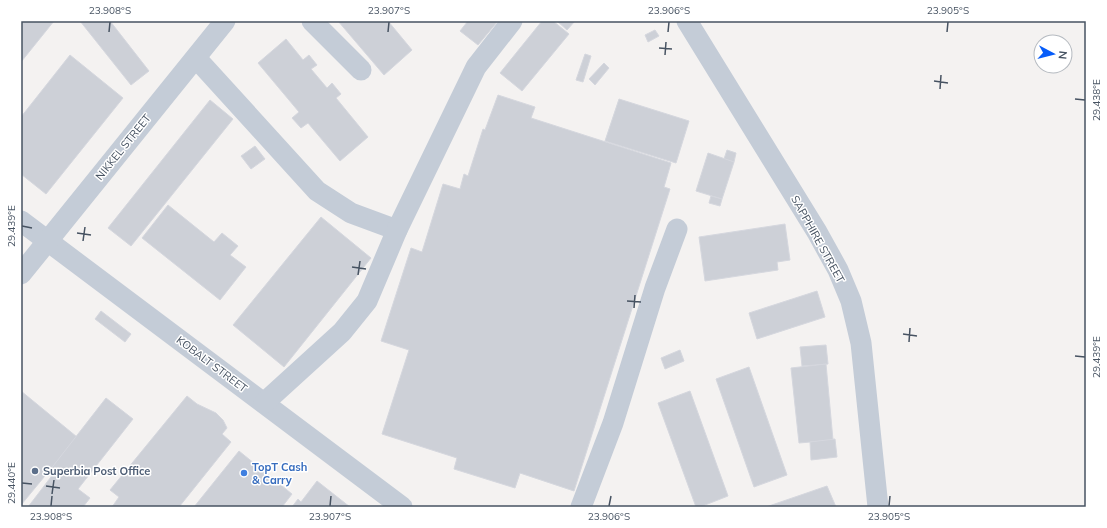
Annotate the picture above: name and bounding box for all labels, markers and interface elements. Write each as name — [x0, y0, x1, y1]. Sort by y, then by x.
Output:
text: 23.908°S — [89, 4, 131, 17]
text: 23.907°S — [368, 4, 410, 17]
text: 23.906°S — [648, 4, 690, 17]
text: 23.905°S — [927, 4, 969, 17]
north arrow — [1033, 34, 1073, 74]
text: N — [1055, 50, 1070, 60]
text: 29.438°E — [1090, 79, 1103, 121]
street label: NIKKEL STREET — [92, 111, 154, 183]
street label: SAPPHIRE STREET — [788, 193, 848, 285]
text: 29.439°E — [5, 205, 18, 247]
street label: KOBALT STREET — [174, 333, 250, 395]
text: 29.439°E — [1090, 336, 1103, 378]
place label: TopT Cash & Carry — [252, 460, 307, 487]
text: 29.440°E — [5, 462, 18, 504]
place label: Superbia Post Office — [43, 464, 150, 478]
marker: Superbia Post Office — [30, 466, 40, 476]
marker: TopT Cash & Carry — [239, 468, 249, 478]
text: 23.908°S — [30, 510, 72, 523]
text: 23.907°S — [309, 510, 351, 523]
text: 23.906°S — [588, 510, 630, 523]
text: 23.905°S — [868, 510, 910, 523]

